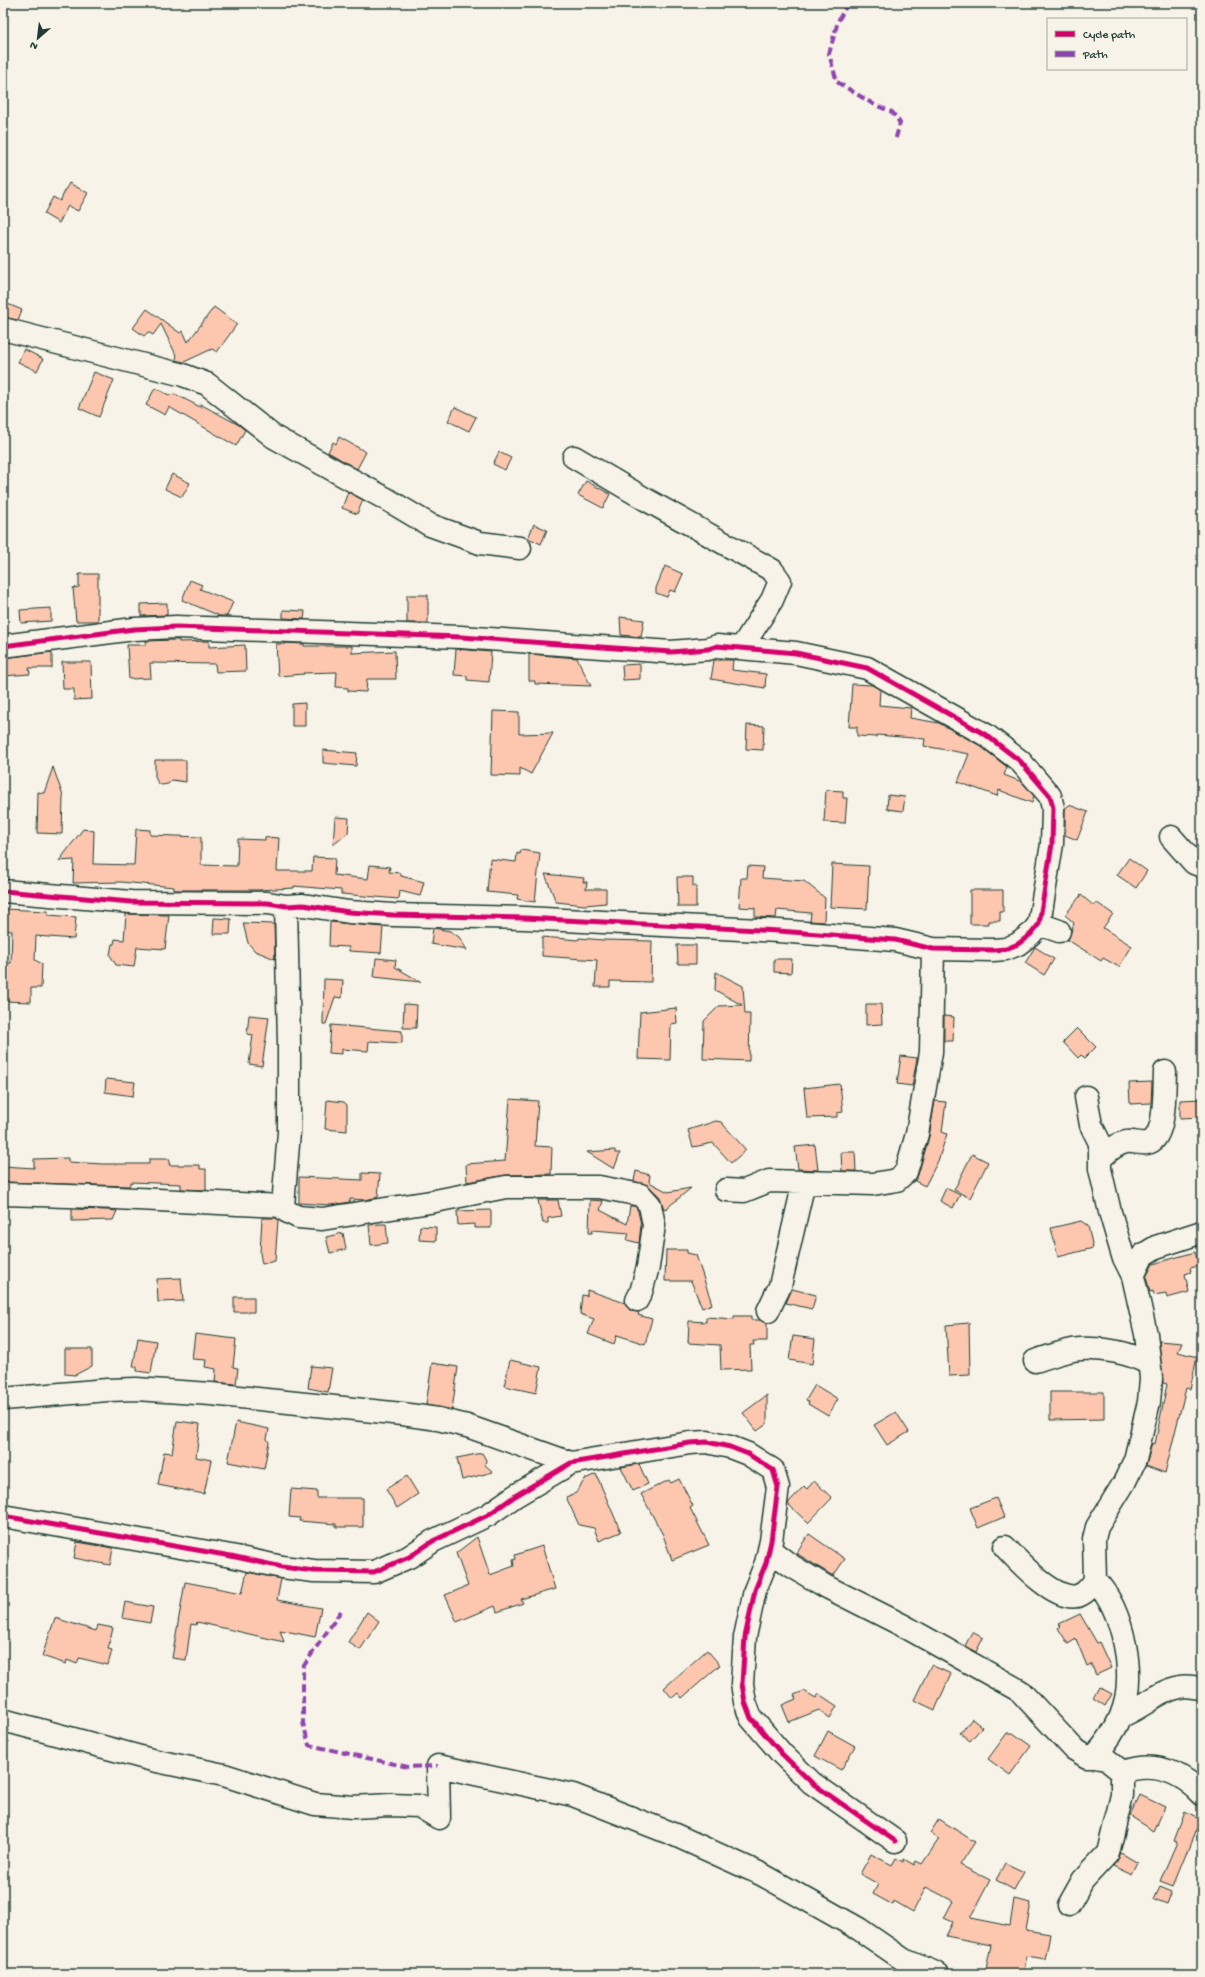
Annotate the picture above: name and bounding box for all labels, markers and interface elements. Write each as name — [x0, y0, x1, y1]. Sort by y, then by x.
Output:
north arrow — [18, 18, 58, 58]
legend — [1047, 18, 1187, 70]
text: Cycle path — [1083, 29, 1136, 43]
text: N — [28, 38, 40, 52]
text: Path — [1082, 49, 1108, 63]

